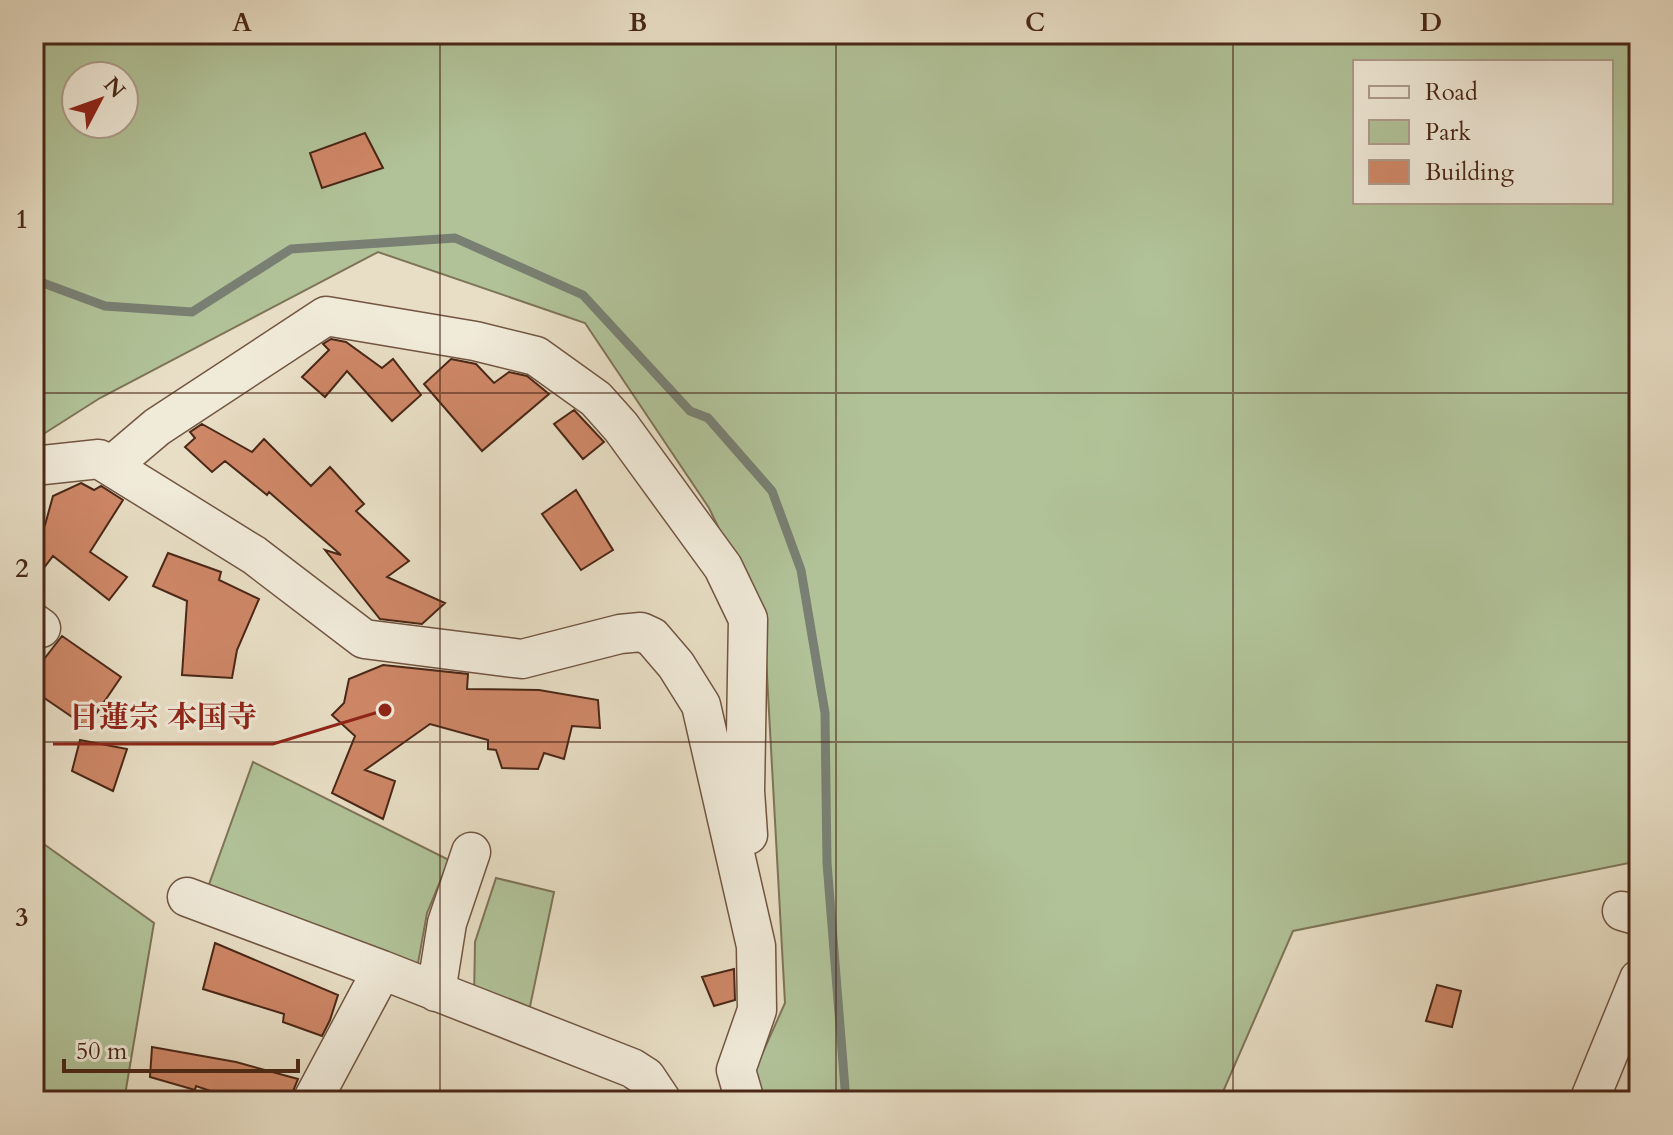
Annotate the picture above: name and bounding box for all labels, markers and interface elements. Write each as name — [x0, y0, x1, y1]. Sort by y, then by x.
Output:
text: A — [232, 5, 252, 40]
text: B — [629, 5, 647, 40]
text: C — [1025, 5, 1045, 40]
text: D — [1420, 5, 1442, 40]
north arrow — [60, 60, 140, 140]
legend — [1353, 60, 1613, 204]
text: N — [97, 70, 132, 105]
text: Road — [1425, 76, 1478, 109]
text: Park — [1425, 116, 1471, 149]
text: Building — [1425, 156, 1515, 189]
text: 1 — [15, 202, 29, 237]
text: 2 — [15, 551, 29, 586]
callout: 日蓮宗 本国寺 — [53, 690, 273, 744]
text: 日蓮宗 本国寺 — [69, 697, 257, 738]
text: 3 — [15, 900, 29, 935]
scale bar — [64, 1023, 298, 1073]
text: 50 m — [76, 1035, 128, 1068]

